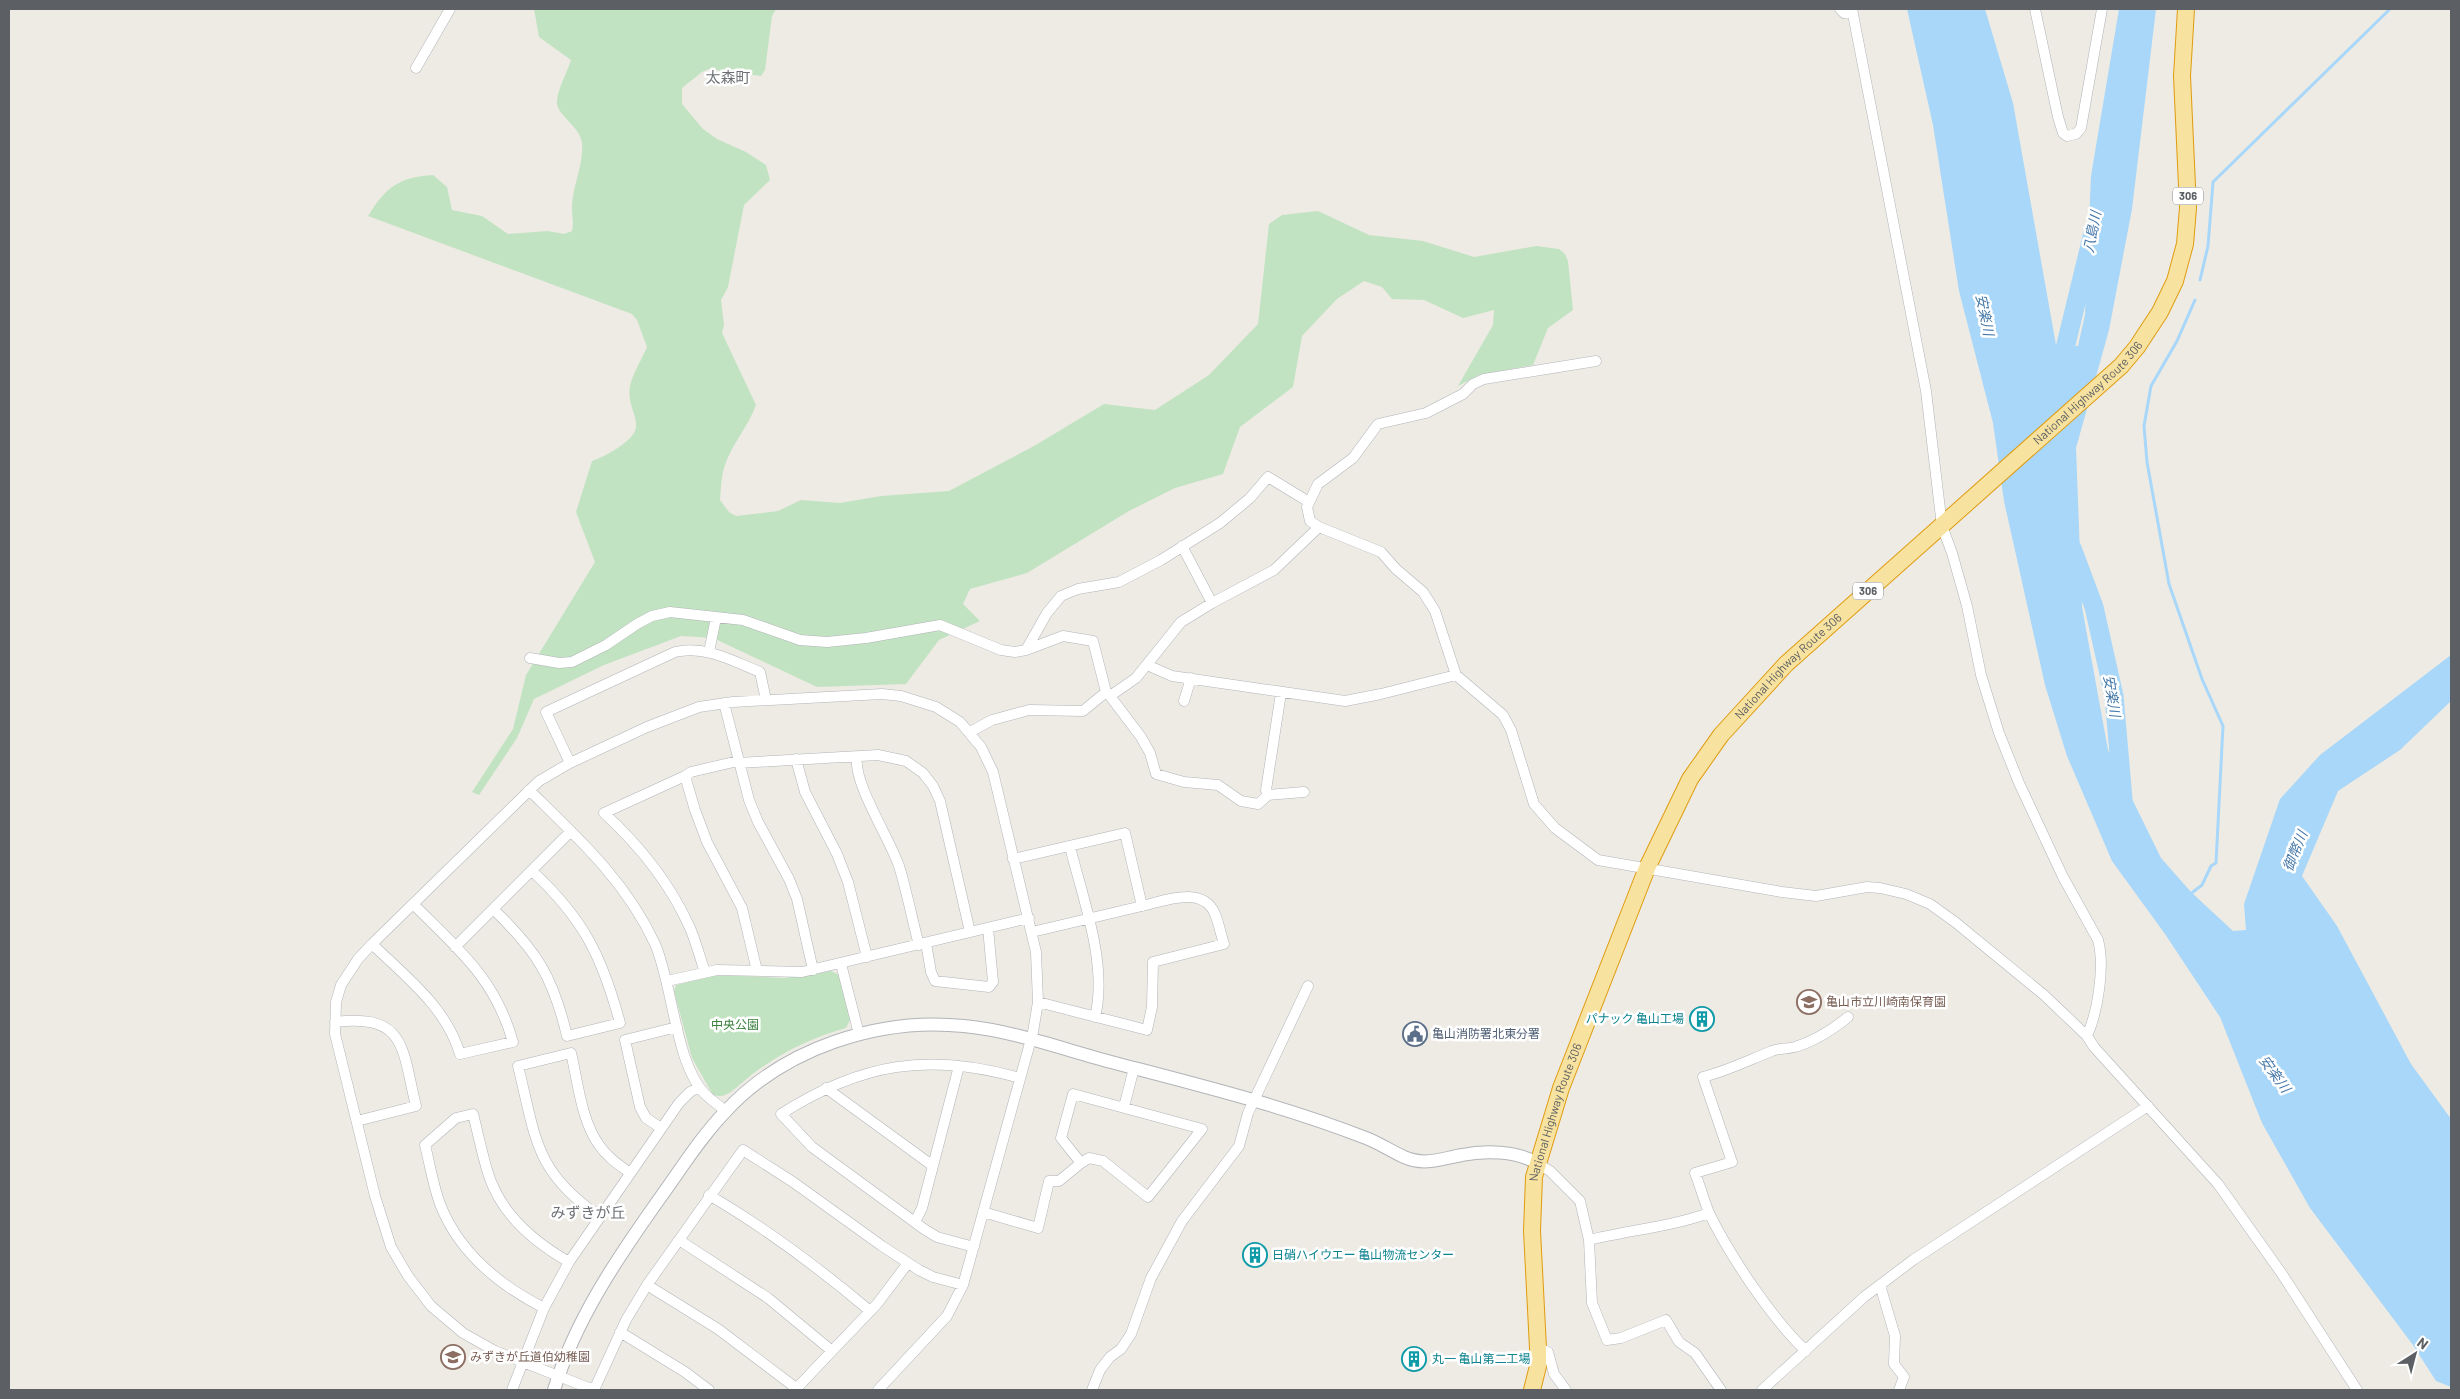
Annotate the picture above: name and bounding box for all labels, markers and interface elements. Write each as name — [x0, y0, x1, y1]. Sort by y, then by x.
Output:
district label: 太森町 — [705, 68, 751, 86]
road number: 306 — [2173, 188, 2203, 205]
water label: 八島川 — [2079, 208, 2104, 254]
water label: 安楽川 — [1973, 293, 1998, 339]
street label: National Highway Route 306 — [2030, 338, 2145, 447]
road number: 306 — [1853, 582, 1883, 600]
street label: National Highway Route 306 — [1731, 610, 1844, 721]
water label: 安楽川 — [2101, 674, 2124, 720]
water label: 御幣川 — [2279, 826, 2311, 873]
school or university icon: 亀山市立川崎南保育園 — [1796, 989, 1822, 1015]
place label: 亀山市立川崎南保育園 — [1826, 994, 1946, 1008]
building icon: パナック 亀山工場 — [1689, 1006, 1715, 1032]
place label: パナック 亀山工場 — [1586, 1011, 1684, 1025]
park label: 中央公園 — [711, 1017, 759, 1031]
public building icon: 亀山消防署北東分署 — [1402, 1021, 1428, 1047]
place label: 亀山消防署北東分署 — [1432, 1026, 1540, 1040]
street label: National Highway Route 306 — [1526, 1041, 1584, 1182]
water label: 安楽川 — [2256, 1052, 2296, 1097]
district label: みずきが丘 — [550, 1203, 626, 1221]
building icon: 日硝ハイウエー 亀山物流センター — [1242, 1242, 1268, 1268]
place label: 日硝ハイウエー 亀山物流センター — [1272, 1247, 1454, 1261]
north arrow — [2390, 1329, 2440, 1379]
text: N — [2414, 1333, 2432, 1353]
school or university icon: みずきが丘道伯幼稚園 — [440, 1344, 466, 1370]
building icon: 丸一 亀山第二工場 — [1401, 1346, 1427, 1372]
place label: みずきが丘道伯幼稚園 — [470, 1349, 590, 1363]
place label: 丸一 亀山第二工場 — [1432, 1351, 1530, 1365]

